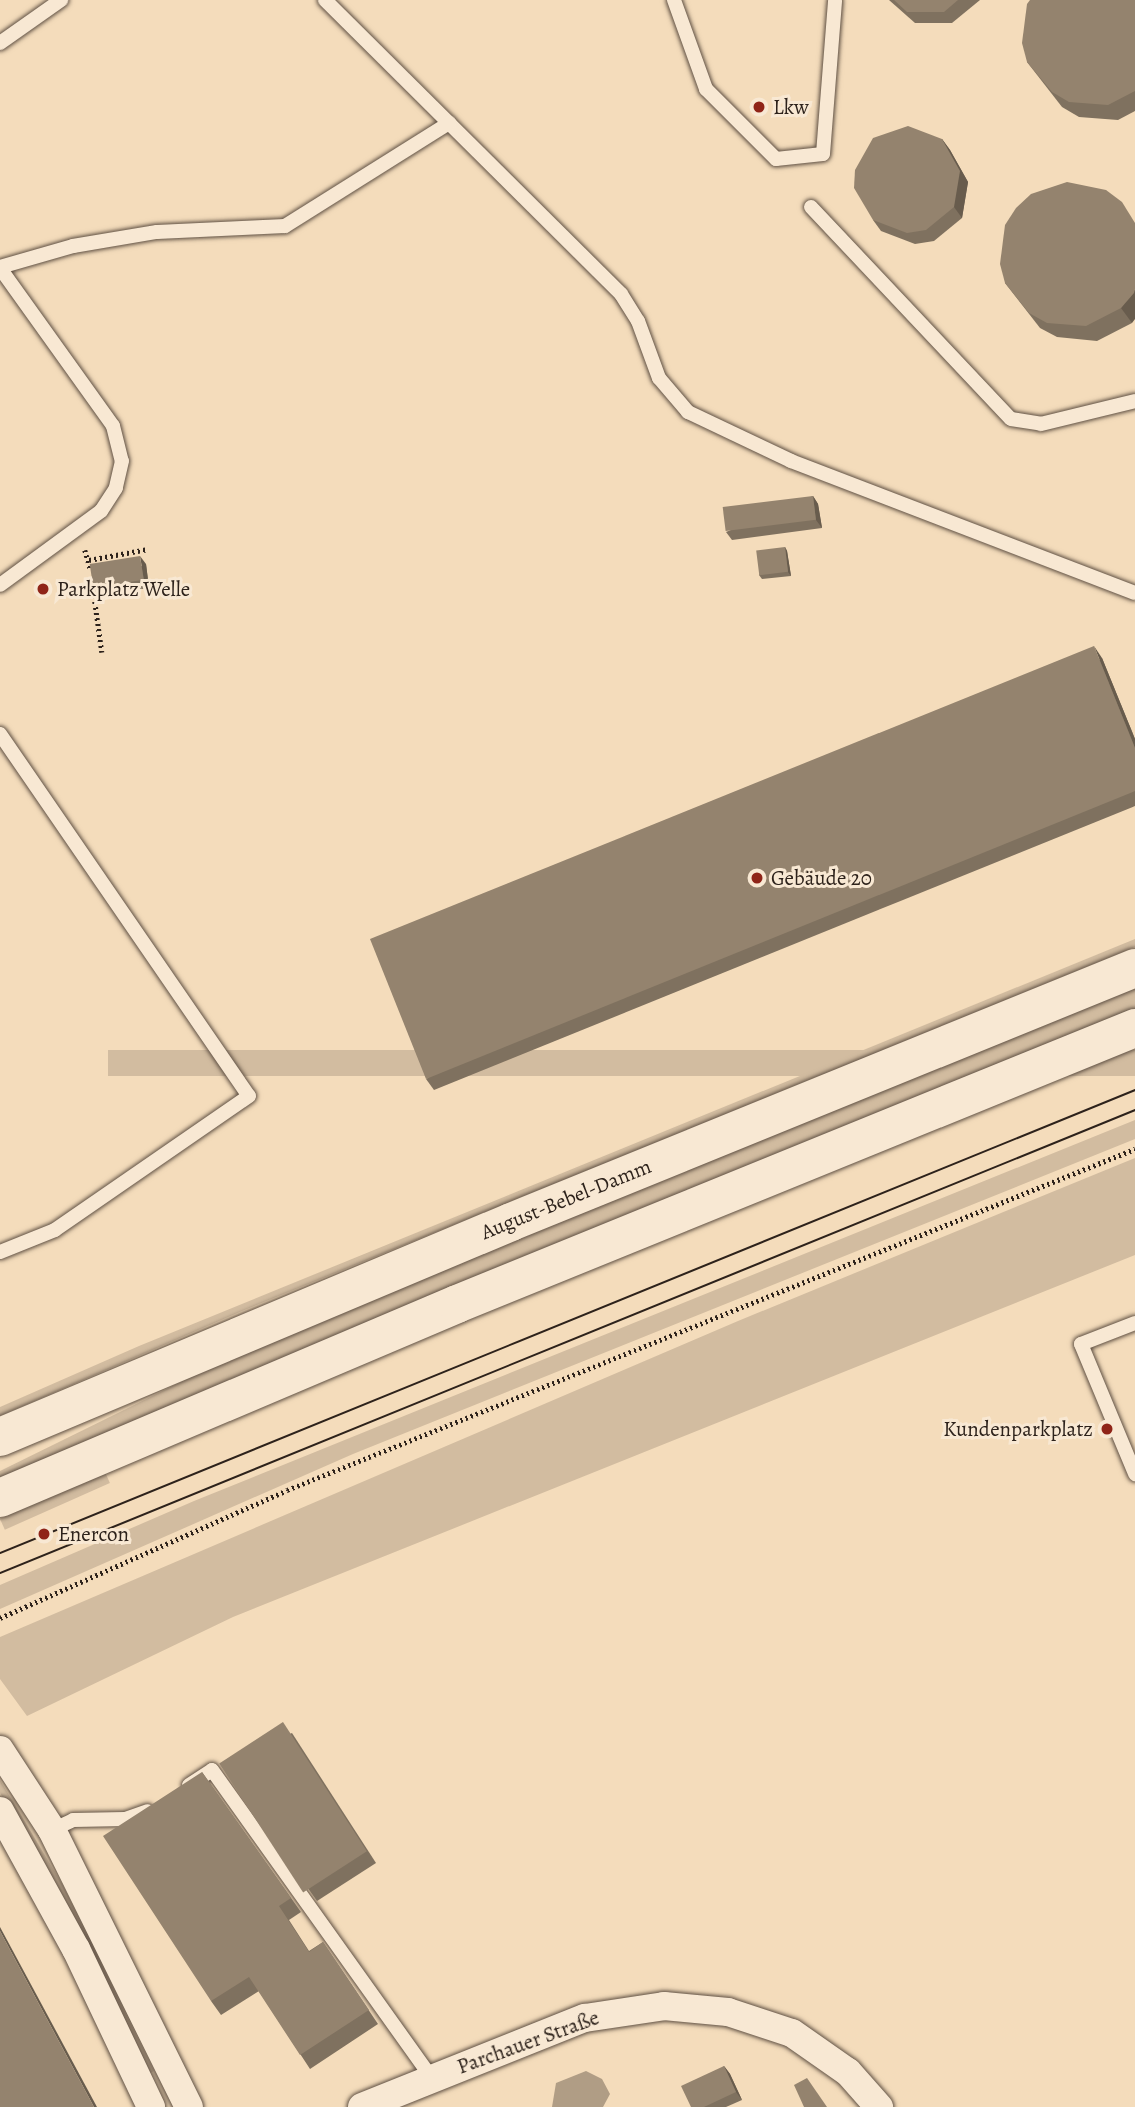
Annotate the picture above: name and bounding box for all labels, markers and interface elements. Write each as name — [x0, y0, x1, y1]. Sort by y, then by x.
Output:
place label: Lkw — [773, 94, 809, 120]
marker: Lkw — [751, 99, 767, 115]
place label: Parkplatz Welle — [57, 576, 190, 602]
marker: Parkplatz Welle — [35, 581, 51, 597]
place label: Gebäude 20 — [771, 865, 872, 891]
marker: Gebäude 20 — [749, 870, 765, 886]
street label: August-Bebel-Damm — [477, 1153, 655, 1245]
place label: Kundenparkplatz — [943, 1416, 1093, 1442]
marker: Kundenparkplatz — [1099, 1421, 1115, 1437]
place label: Enercon — [58, 1521, 129, 1547]
marker: Enercon — [36, 1526, 52, 1542]
street label: Parchauer Straße — [454, 2005, 602, 2079]

